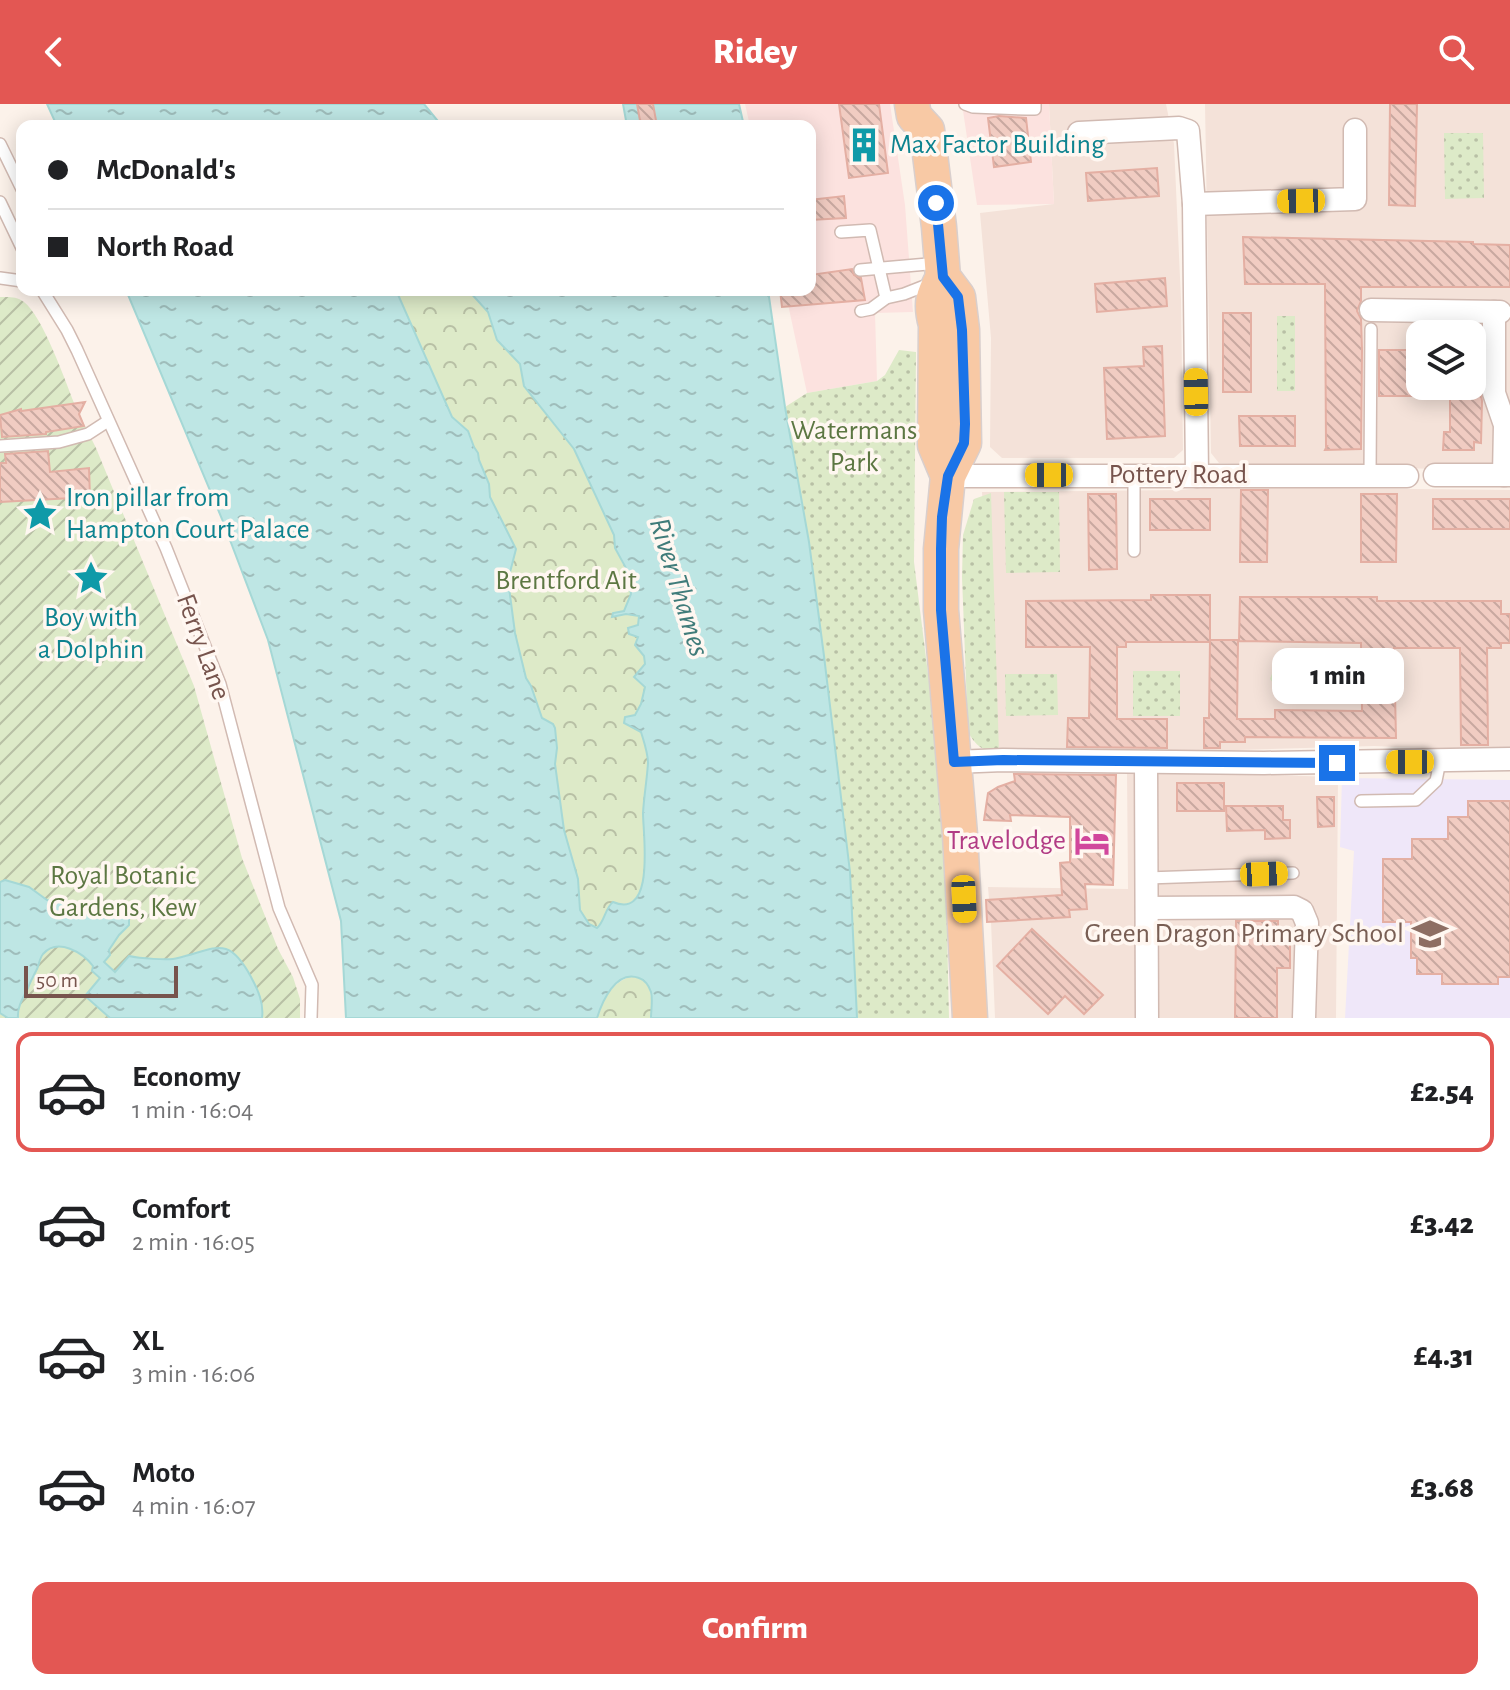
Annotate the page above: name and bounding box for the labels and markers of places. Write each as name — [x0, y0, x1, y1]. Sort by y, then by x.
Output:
building icon: Max Factor Building — [845, 126, 883, 164]
place label: Max Factor Building — [890, 131, 1105, 159]
place label: Iron pillar from Hampton Court Palace — [66, 484, 310, 544]
place icon: Iron pillar from Hampton Court Palace — [21, 495, 59, 533]
place icon: Boy with a Dolphin — [72, 559, 110, 597]
place label: Boy with a Dolphin — [38, 604, 144, 664]
hotel icon: Travelodge — [1073, 822, 1111, 860]
place label: Travelodge — [947, 827, 1066, 855]
school or university icon: Green Dragon Primary School — [1411, 915, 1449, 953]
place label: Green Dragon Primary School — [1084, 920, 1404, 948]

